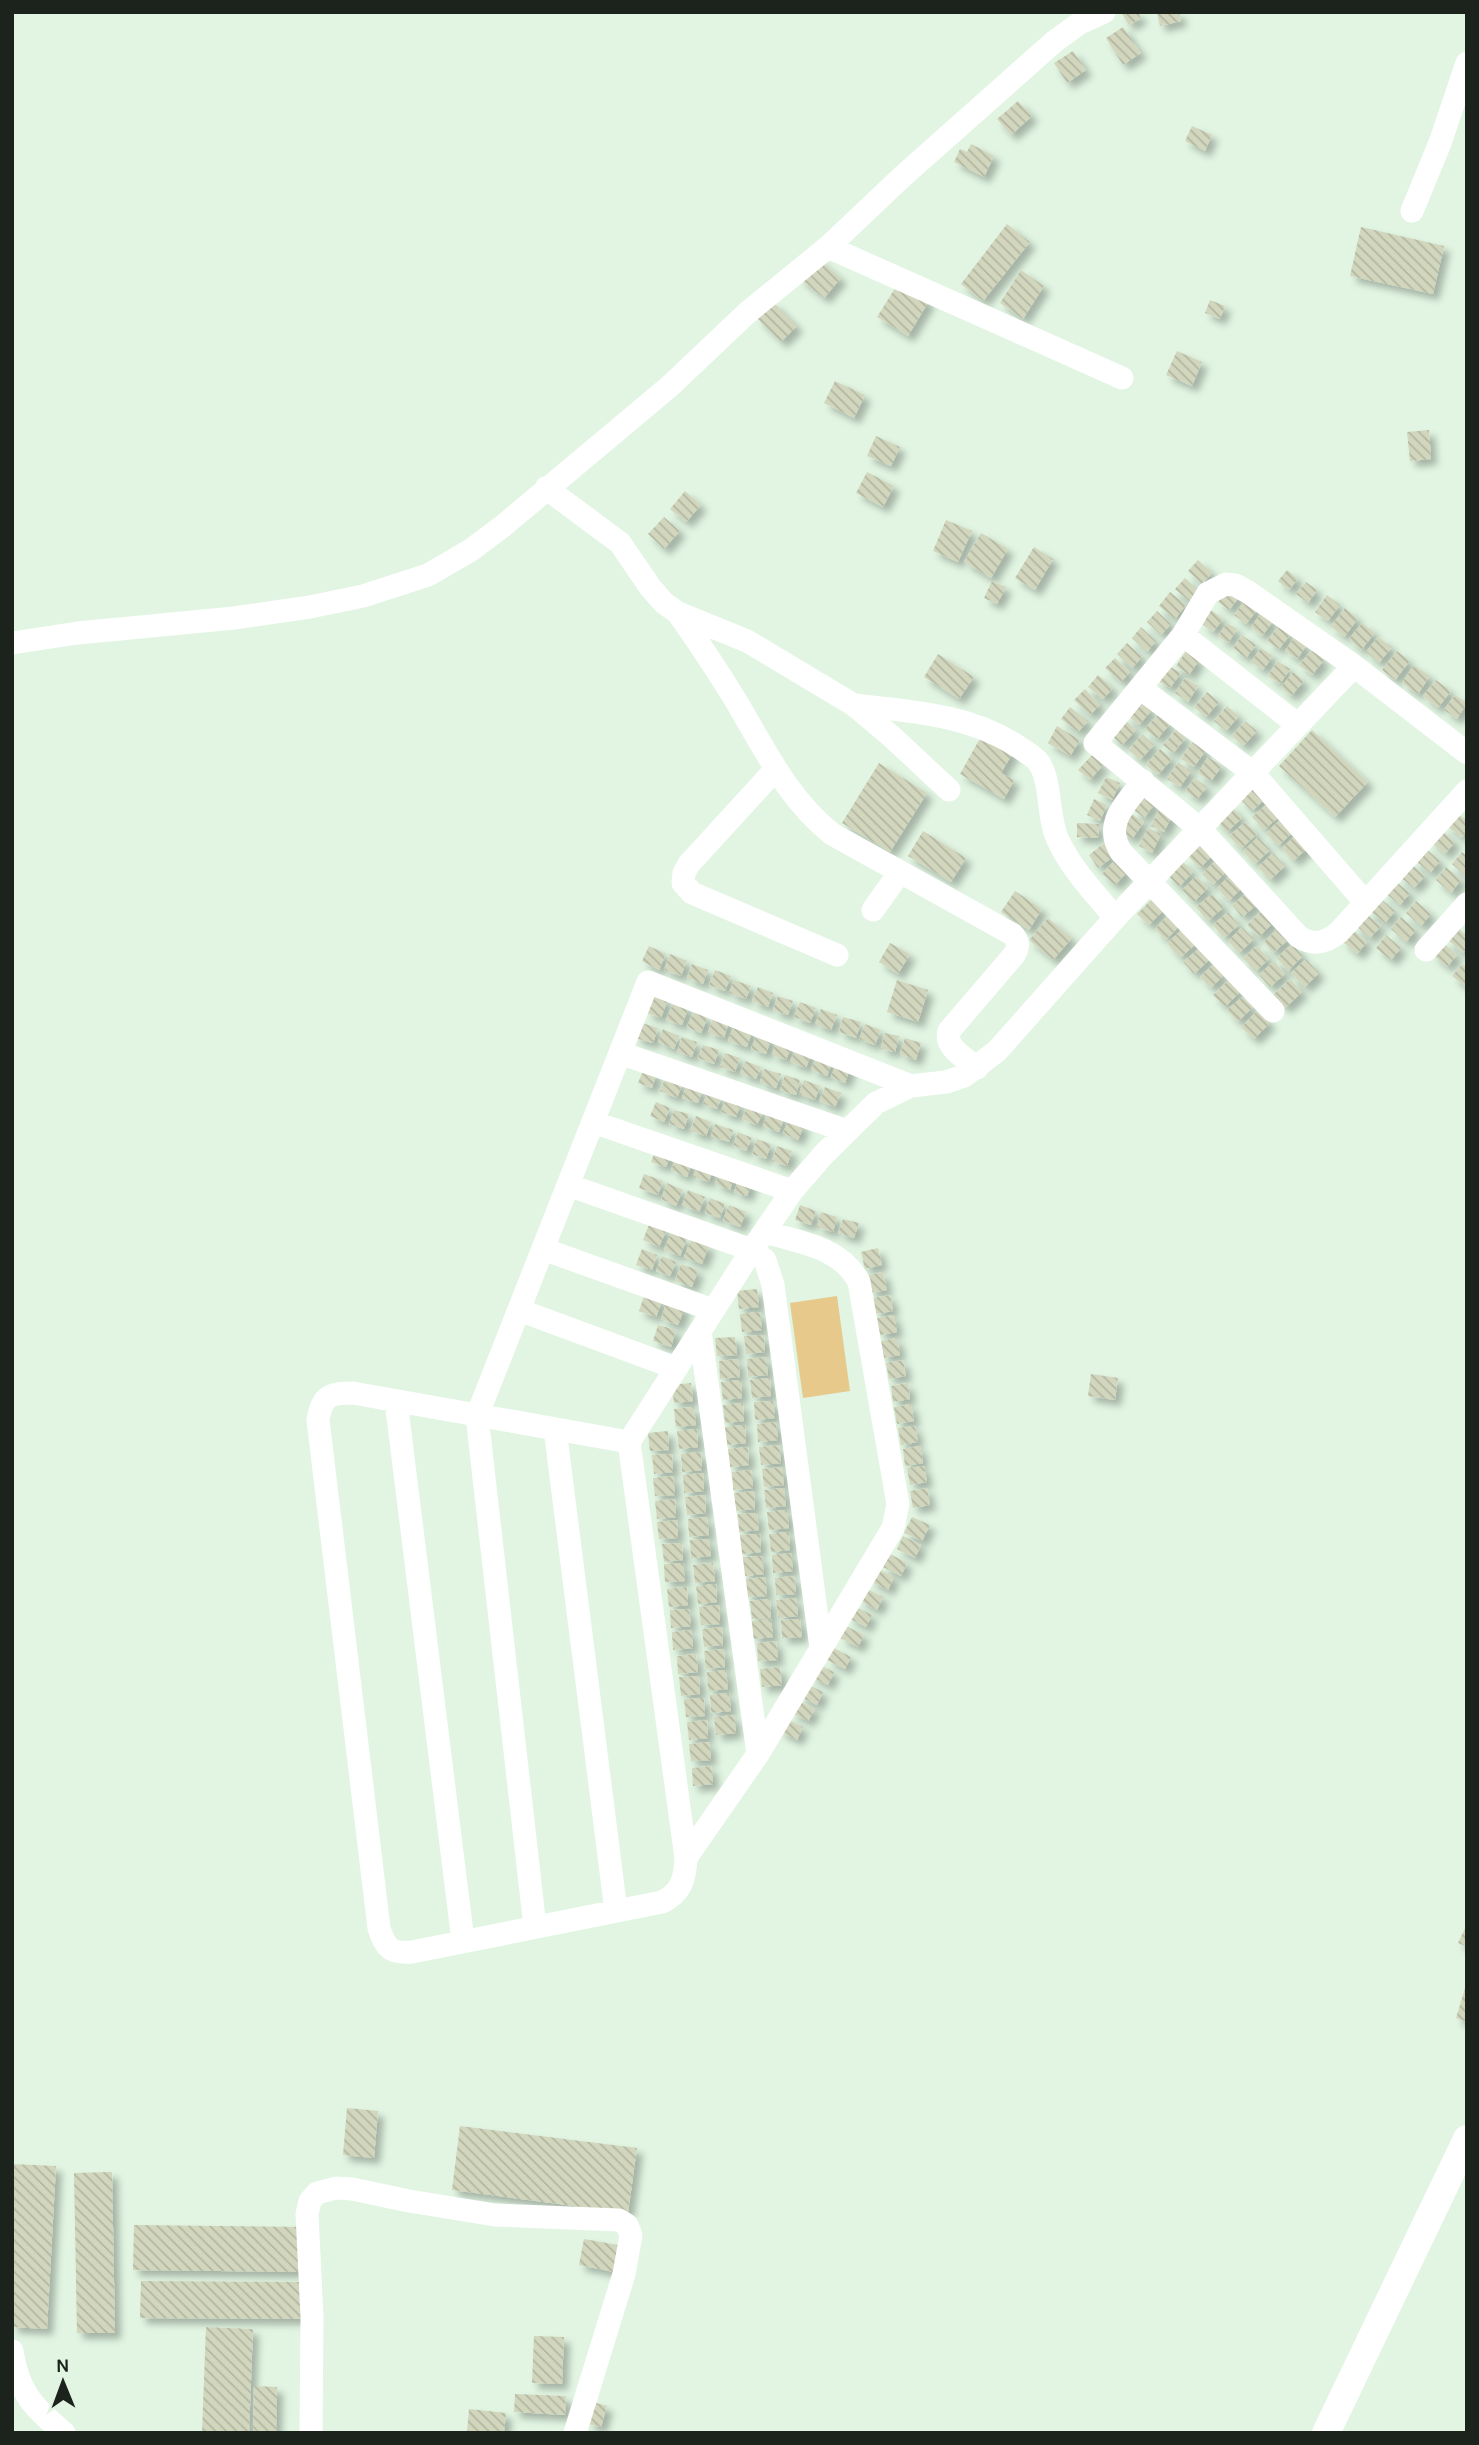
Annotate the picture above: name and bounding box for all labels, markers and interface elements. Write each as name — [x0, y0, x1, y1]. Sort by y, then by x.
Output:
north arrow — [28, 2347, 98, 2417]
text: N — [56, 2355, 70, 2377]

